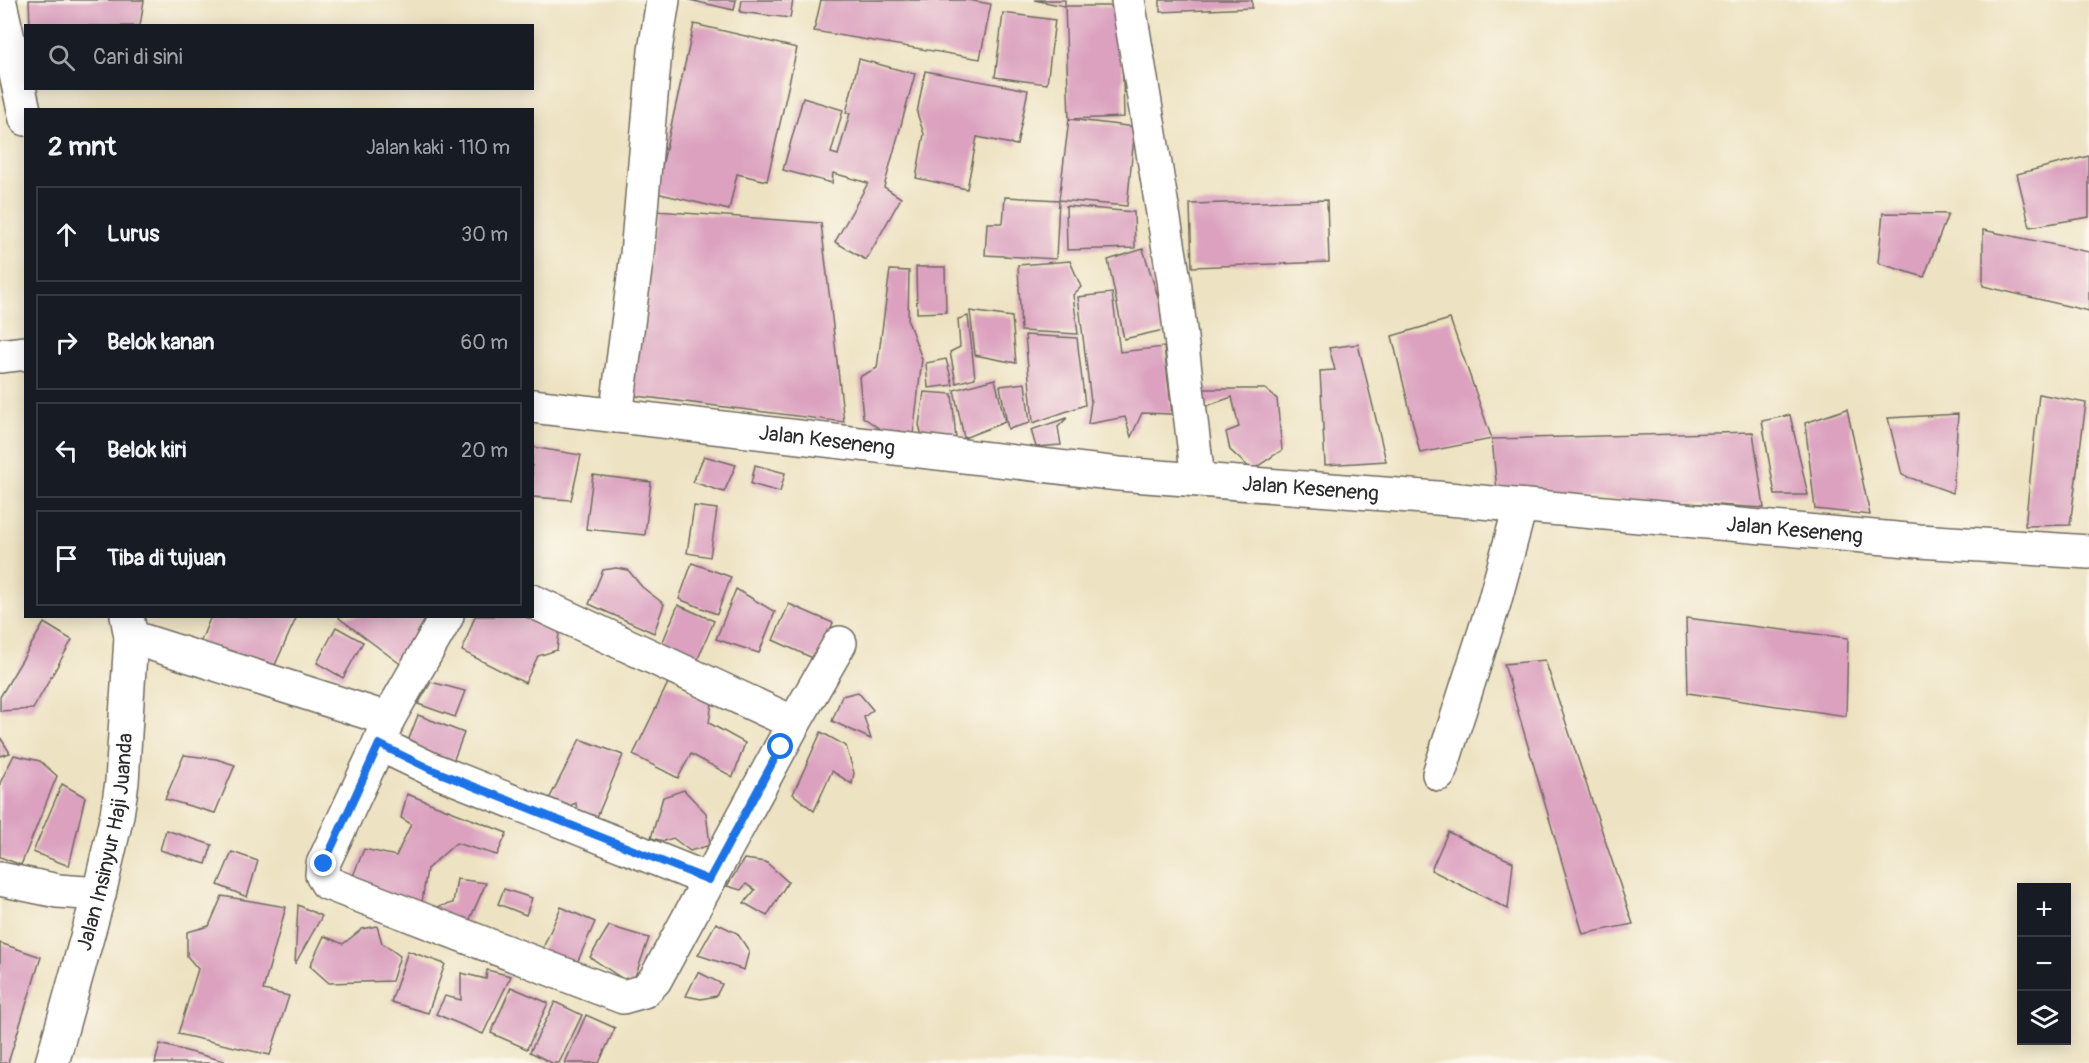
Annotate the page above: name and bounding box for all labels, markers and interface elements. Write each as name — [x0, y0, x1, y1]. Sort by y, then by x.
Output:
search box — [24, 24, 534, 90]
icon: search — [45, 41, 78, 74]
text: Cari di sini — [93, 43, 183, 71]
text: 2 mnt — [48, 131, 116, 163]
text: Jalan kaki · 110 m — [366, 135, 510, 160]
icon: ahead — [50, 218, 83, 251]
text: Lurus — [107, 220, 159, 248]
text: 30 m — [461, 222, 508, 247]
icon: right — [50, 326, 83, 359]
text: Belok kanan — [107, 328, 215, 356]
text: 60 m — [461, 330, 508, 355]
street label: Jalan Keseneng — [757, 419, 897, 462]
icon: left — [50, 434, 83, 467]
text: Belok kiri — [107, 436, 186, 464]
text: 20 m — [461, 438, 508, 463]
street label: Jalan Keseneng — [1241, 470, 1380, 508]
street label: Jalan Keseneng — [1725, 511, 1864, 550]
icon: arrive — [50, 542, 83, 575]
text: Tiba di tujuan — [107, 544, 226, 572]
street label: Jalan Insinyur Haji Juanda — [71, 732, 139, 954]
route start — [767, 733, 793, 759]
route end — [310, 850, 336, 876]
map controls — [2017, 883, 2071, 1045]
button: + — [2017, 883, 2071, 937]
button: − — [2017, 937, 2071, 991]
button: layers — [2017, 991, 2071, 1045]

